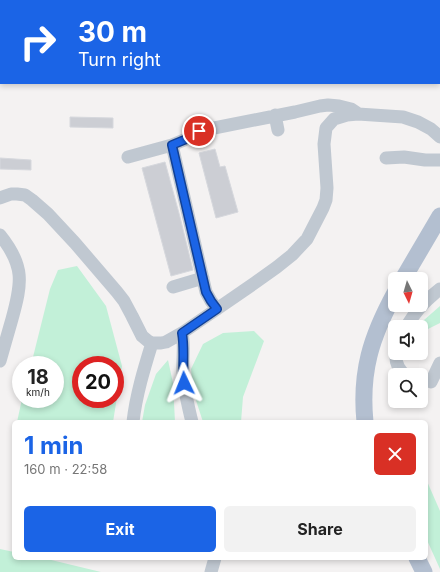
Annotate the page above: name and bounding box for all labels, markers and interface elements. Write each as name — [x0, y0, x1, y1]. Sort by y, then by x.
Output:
text: 30 m — [78, 15, 147, 49]
icon: right — [12, 16, 64, 68]
text: Turn right — [78, 49, 161, 70]
pin — [182, 114, 216, 148]
icon: arrive — [188, 120, 210, 142]
north arrow — [388, 272, 428, 312]
map controls — [388, 272, 428, 408]
button: sound — [388, 320, 428, 360]
speed limit sign: 20 — [72, 356, 124, 408]
position arrow — [163, 362, 205, 404]
text: 18 — [27, 365, 49, 389]
button: search — [388, 368, 428, 408]
text: km/h — [26, 386, 50, 398]
text: 1 min — [24, 431, 83, 460]
button: close — [374, 433, 416, 475]
text: 160 m · 22:58 — [24, 461, 107, 477]
button: Exit — [24, 506, 216, 552]
button: Share — [224, 506, 416, 552]

